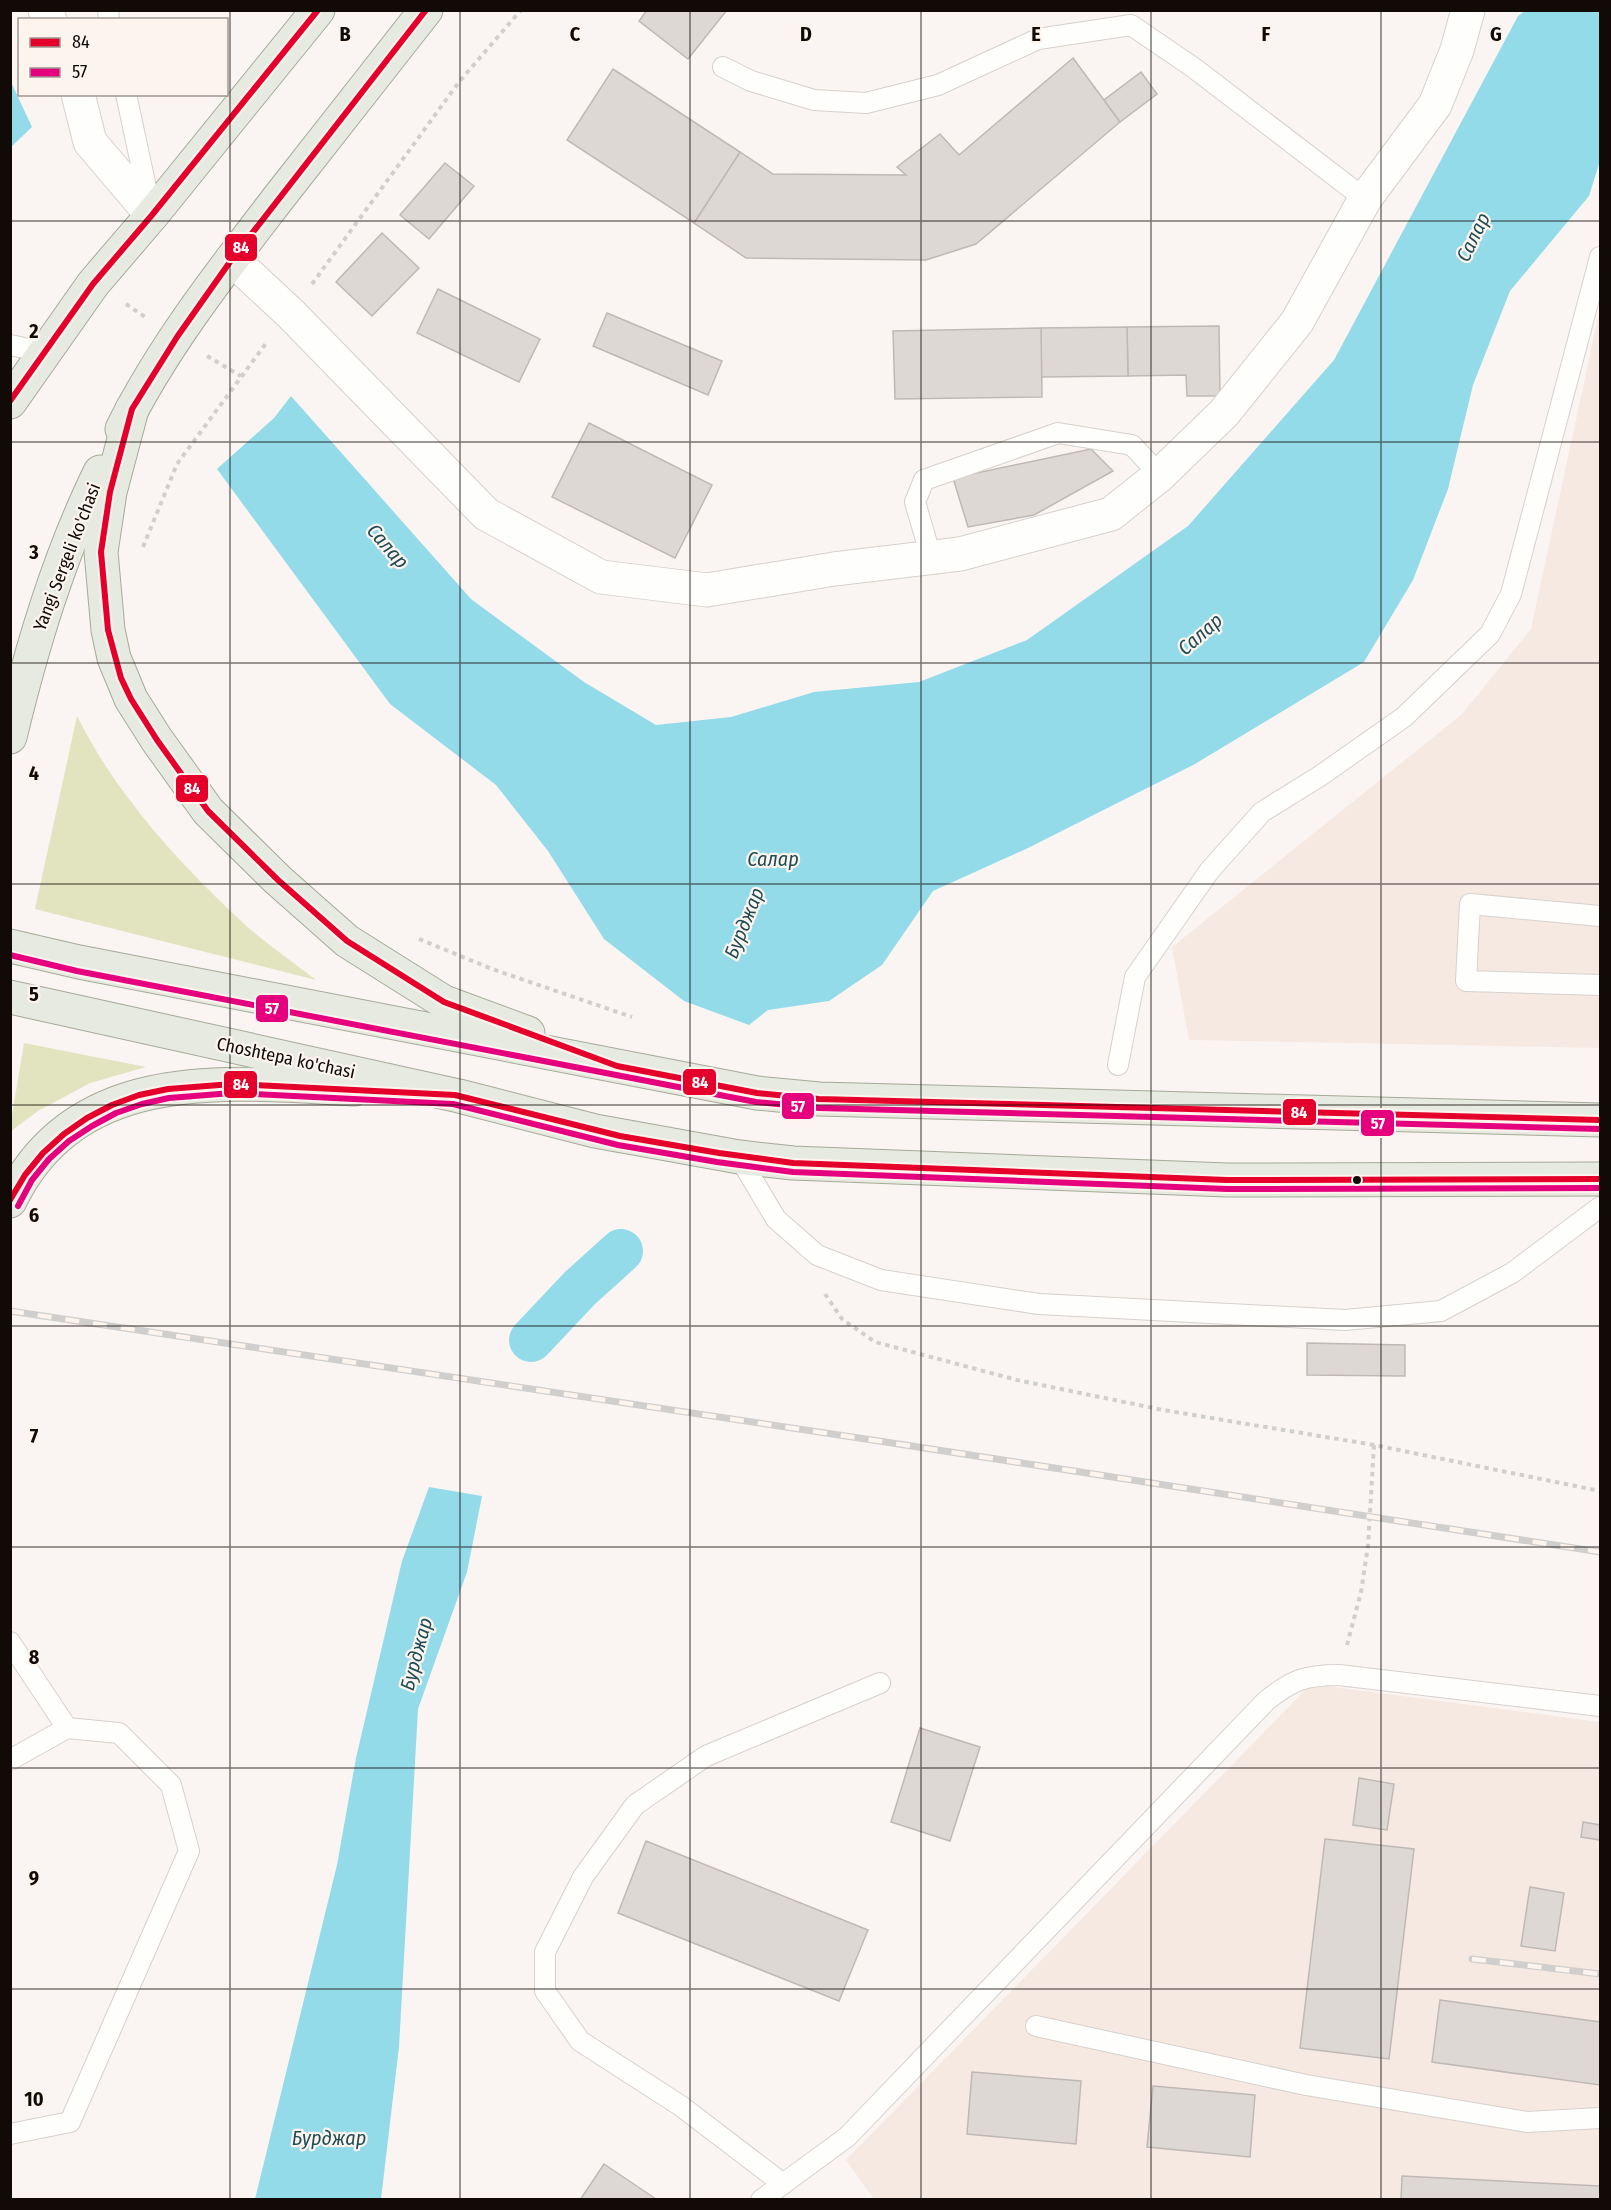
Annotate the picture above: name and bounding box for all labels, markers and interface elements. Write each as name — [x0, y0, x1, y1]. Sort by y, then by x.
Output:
legend — [18, 18, 228, 96]
text: B — [339, 22, 351, 46]
text: C — [570, 22, 581, 46]
text: D — [800, 22, 812, 46]
text: E — [1031, 22, 1041, 46]
text: F — [1262, 22, 1271, 46]
text: G — [1490, 22, 1502, 46]
text: 84 — [72, 31, 90, 53]
text: 57 — [72, 61, 87, 83]
water label: Салар — [1451, 209, 1495, 265]
line badge: 84 — [224, 233, 258, 262]
text: 84 — [233, 238, 249, 257]
text: 2 — [28, 319, 39, 343]
street label: Yangi Sergeli ko'chasi — [29, 480, 105, 634]
water label: Салар — [362, 519, 414, 573]
text: 3 — [28, 540, 39, 564]
water label: Салар — [1173, 608, 1227, 660]
text: 4 — [29, 761, 39, 785]
line badge: 84 — [175, 774, 209, 803]
text: 84 — [184, 779, 200, 798]
water label: Салар — [747, 847, 799, 871]
water label: Бурджар — [719, 884, 769, 962]
text: 5 — [29, 982, 39, 1006]
line badge: 57 — [255, 994, 289, 1023]
text: 57 — [265, 999, 279, 1018]
street label: Choshtepa ko'chasi — [215, 1033, 357, 1083]
line badge: 84 — [682, 1068, 717, 1096]
line badge: 84 — [223, 1070, 258, 1099]
text: 84 — [692, 1073, 708, 1092]
text: 84 — [233, 1075, 249, 1094]
line badge: 57 — [781, 1092, 815, 1120]
text: 57 — [791, 1097, 805, 1116]
line badge: 84 — [1282, 1098, 1317, 1126]
text: 84 — [1291, 1103, 1307, 1122]
line badge: 57 — [1360, 1109, 1395, 1137]
text: 57 — [1371, 1114, 1385, 1133]
unlabelled marker — [1351, 1174, 1363, 1186]
text: 6 — [29, 1203, 39, 1227]
text: 7 — [30, 1424, 39, 1448]
water label: Бурджар — [395, 1615, 437, 1693]
text: 8 — [29, 1645, 40, 1669]
text: 9 — [29, 1866, 39, 1890]
text: 10 — [24, 2087, 44, 2111]
water label: Бурджар — [292, 2126, 366, 2150]

